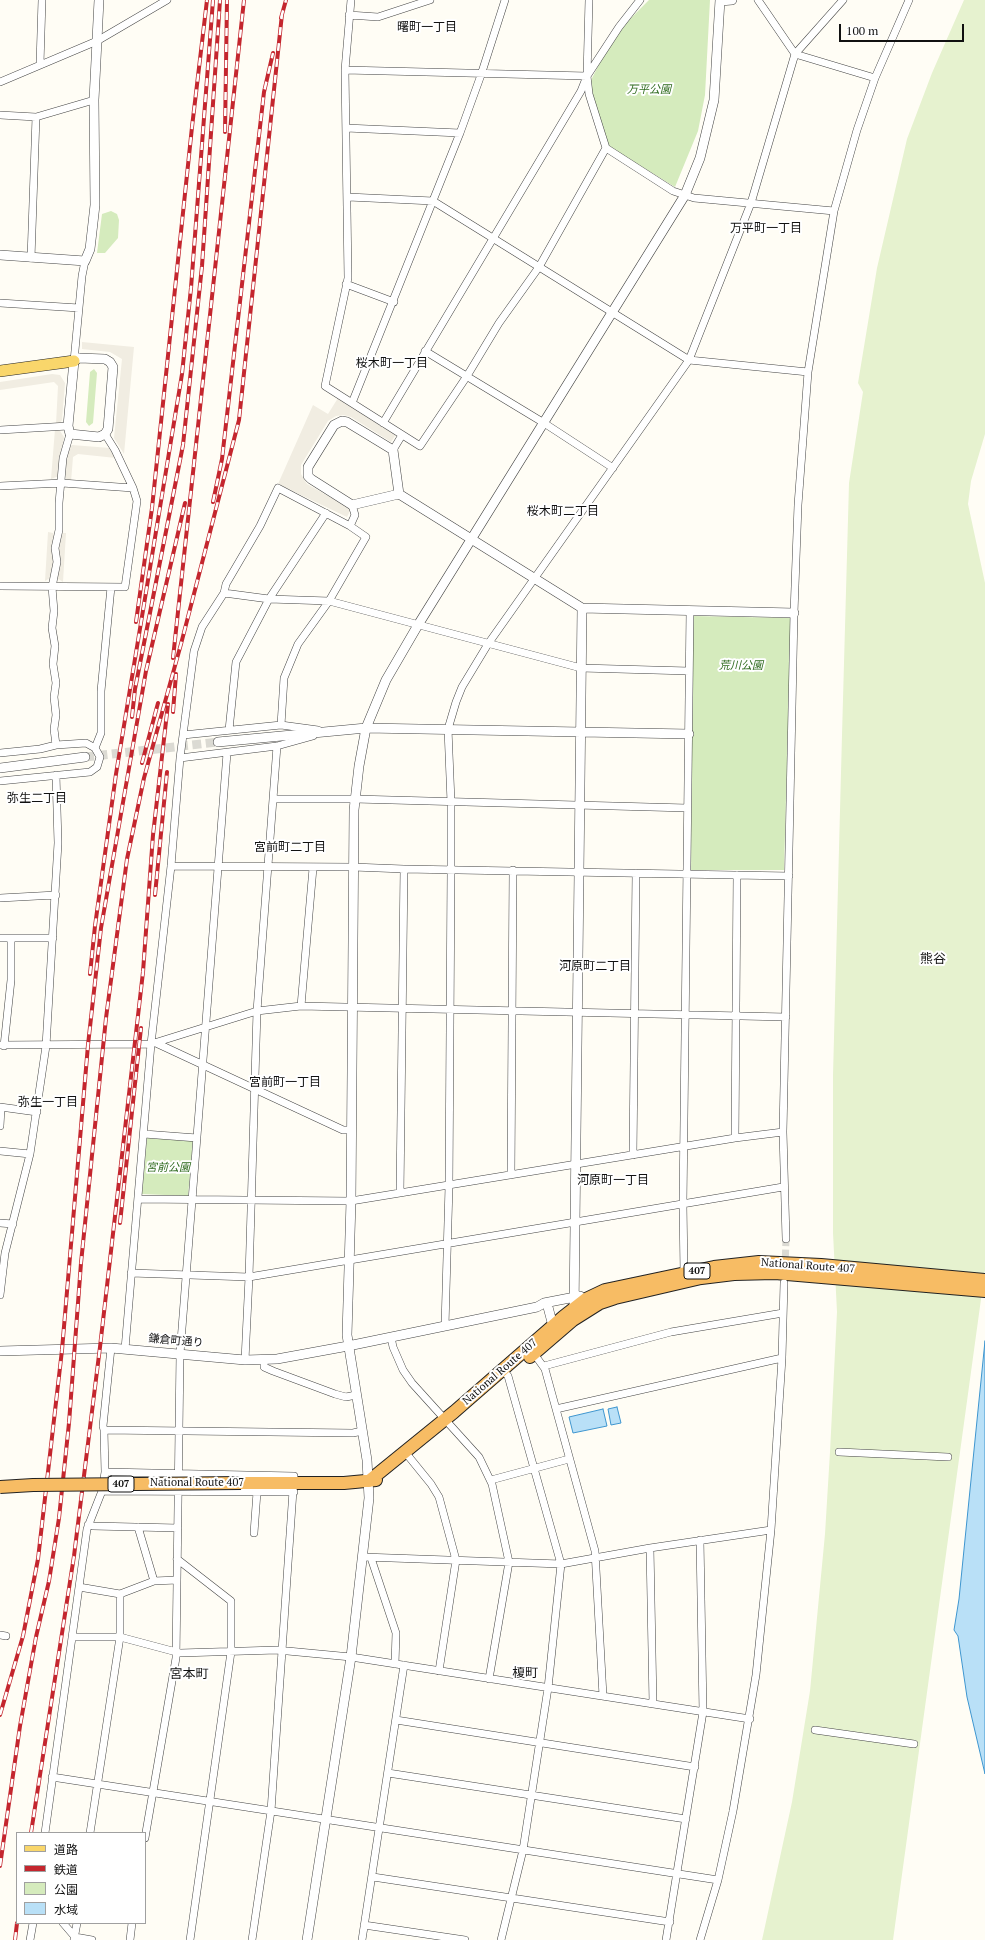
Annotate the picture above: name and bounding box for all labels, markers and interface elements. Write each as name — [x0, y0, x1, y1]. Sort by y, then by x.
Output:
scale bar — [841, 16, 966, 42]
district label: 曙町一丁目 — [397, 21, 457, 35]
text: 100 m — [846, 23, 878, 38]
park label: 万平公園 — [627, 83, 671, 97]
district label: 万平町一丁目 — [730, 222, 802, 236]
district label: 桜木町一丁目 — [356, 357, 428, 371]
district label: 桜木町二丁目 — [527, 505, 599, 519]
park label: 荒川公園 — [719, 659, 763, 673]
district label: 弥生二丁目 — [7, 792, 67, 806]
district label: 宮前町二丁目 — [254, 841, 326, 855]
district label: 熊谷 — [920, 951, 946, 967]
district label: 河原町二丁目 — [559, 960, 631, 974]
district label: 宮前町一丁目 — [249, 1076, 321, 1090]
district label: 弥生一丁目 — [18, 1096, 78, 1110]
park label: 宮前公園 — [146, 1161, 190, 1175]
district label: 河原町一丁目 — [577, 1174, 649, 1188]
street label: National Route 407 — [761, 1256, 855, 1276]
road number: 407 — [684, 1263, 710, 1279]
street label: 鎌倉町通り — [148, 1332, 204, 1350]
street label: National Route 407 — [460, 1336, 540, 1408]
road number: 407 — [108, 1476, 134, 1492]
street label: National Route 407 — [150, 1476, 244, 1490]
district label: 榎町 — [512, 1665, 538, 1681]
district label: 宮本町 — [170, 1666, 208, 1682]
legend — [16, 1832, 146, 1924]
text: 道路 — [54, 1842, 78, 1857]
text: 鉄道 — [54, 1862, 78, 1877]
text: 公園 — [54, 1882, 78, 1897]
text: 水域 — [54, 1902, 78, 1917]

